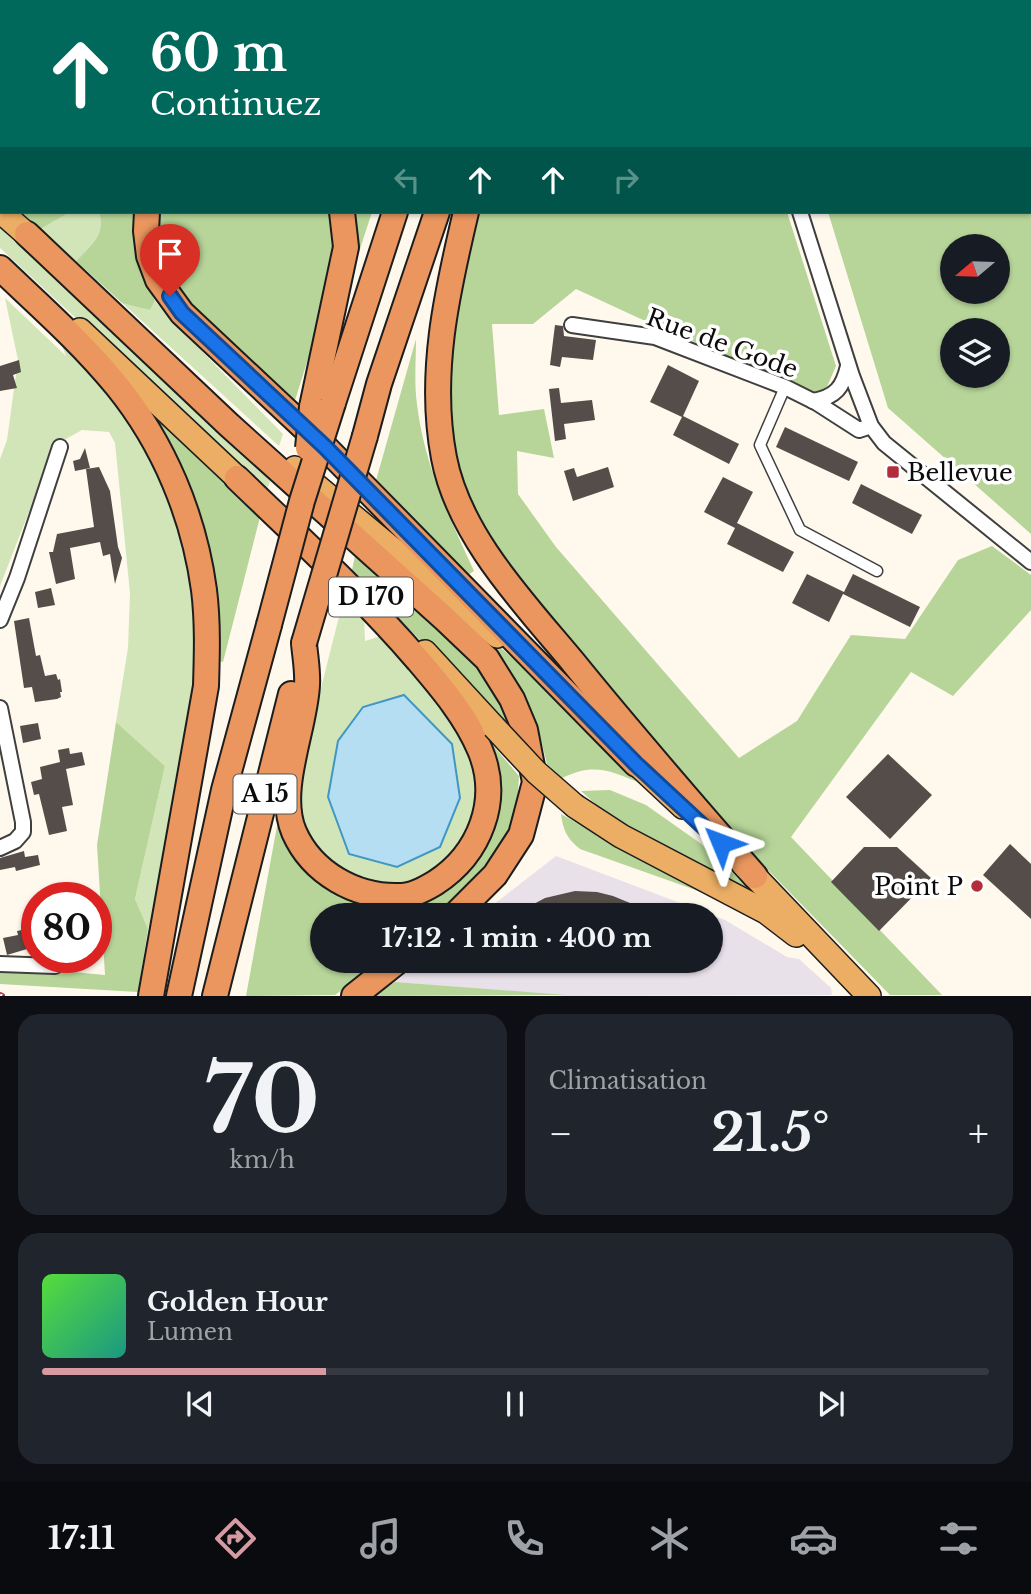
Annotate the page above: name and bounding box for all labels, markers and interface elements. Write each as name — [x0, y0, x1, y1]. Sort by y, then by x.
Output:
text: 60 m — [150, 23, 287, 84]
icon: ahead — [35, 28, 126, 119]
text: Continuez — [150, 84, 321, 124]
icon: left — [388, 161, 426, 199]
icon: ahead — [461, 161, 499, 199]
icon: ahead — [534, 161, 572, 199]
icon: right — [607, 161, 645, 199]
pin — [140, 224, 200, 296]
north arrow — [940, 234, 1010, 304]
map controls — [940, 234, 1010, 388]
icon: arrive — [151, 235, 189, 273]
street label: Rue de Gode — [642, 302, 802, 384]
button: layers — [940, 318, 1010, 388]
place label: Bellevue — [907, 458, 1013, 487]
marker: Bellevue — [885, 464, 901, 480]
road number: D 170 — [329, 578, 413, 617]
road number: A 15 — [233, 774, 296, 814]
position arrow — [684, 806, 758, 880]
place label: Point P — [874, 872, 963, 901]
marker: Point P — [969, 878, 985, 894]
speed limit sign: 80 — [21, 882, 112, 973]
text: 17:12 · 1 min · 400 m — [381, 922, 652, 954]
text: 70 — [204, 1044, 320, 1157]
text: Climatisation — [549, 1067, 707, 1095]
text: 21.5° — [711, 1101, 830, 1165]
text: − — [549, 1110, 573, 1157]
text: + — [968, 1110, 989, 1157]
text: km/h — [230, 1146, 295, 1174]
text: Golden Hour — [147, 1286, 328, 1318]
text: Lumen — [147, 1318, 233, 1346]
icon: previous — [181, 1385, 219, 1423]
icon: pause — [496, 1385, 534, 1423]
icon: next — [812, 1385, 850, 1423]
icon: directions — [211, 1514, 260, 1563]
icon: music — [356, 1514, 405, 1563]
icon: phone — [500, 1514, 549, 1563]
icon: climate — [645, 1514, 694, 1563]
icon: car — [789, 1514, 838, 1563]
icon: filters — [934, 1514, 983, 1563]
text: 17:11 — [48, 1518, 115, 1558]

